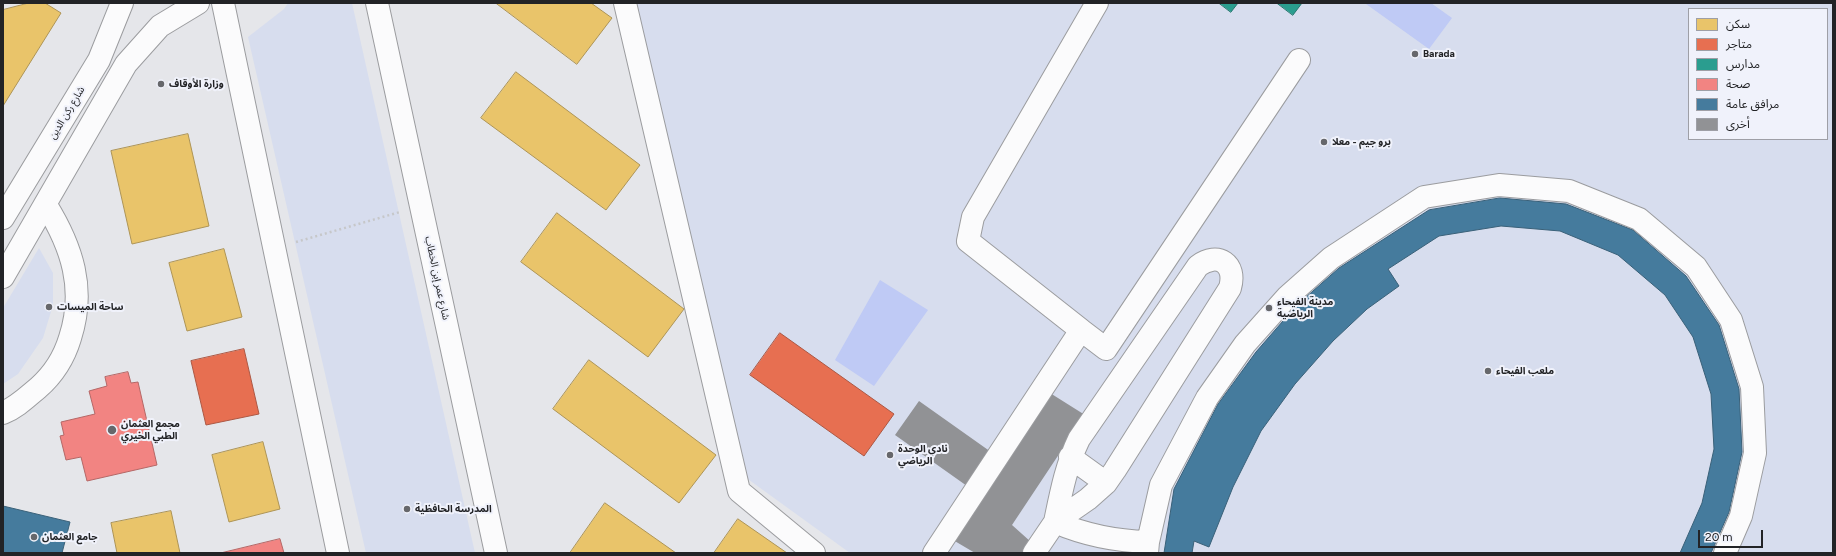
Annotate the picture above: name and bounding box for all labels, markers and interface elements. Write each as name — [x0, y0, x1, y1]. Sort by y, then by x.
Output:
legend — [1688, 8, 1828, 140]
text: سكن — [1726, 17, 1750, 31]
text: متاجر — [1726, 37, 1752, 51]
place label: Barada — [1423, 48, 1455, 60]
marker: Barada — [1410, 49, 1420, 59]
text: مدارس — [1726, 57, 1760, 71]
text: صحة — [1726, 77, 1750, 91]
place label: وزارة الأوقاف — [169, 78, 224, 90]
marker: وزارة الأوقاف — [156, 79, 166, 89]
street label: شارع ركن الدين — [46, 84, 88, 142]
text: مرافق عامة — [1726, 97, 1779, 111]
text: أخرى — [1726, 117, 1750, 131]
place label: برو جيم - معلا — [1332, 136, 1391, 148]
marker: برو جيم - معلا — [1319, 137, 1329, 147]
street label: شارع عمر إبن الخطاب — [422, 235, 452, 321]
place label: مدينة الفيحاء الرياضية — [1277, 296, 1333, 320]
place label: ساحة الميسات — [57, 301, 124, 313]
marker: ساحة الميسات — [44, 302, 54, 312]
marker: مدينة الفيحاء الرياضية — [1264, 303, 1274, 313]
place label: ملعب الفيحاء — [1496, 365, 1554, 377]
marker: ملعب الفيحاء — [1483, 366, 1493, 376]
place label: مجمع العثمان الطبي الخيري — [121, 418, 180, 442]
marker: مجمع العثمان الطبي الخيري — [106, 424, 118, 436]
place label: نادي الوحدة الرياضي — [898, 443, 948, 466]
marker: نادي الوحدة الرياضي — [885, 450, 895, 460]
place label: المدرسة الحافظية — [415, 503, 492, 515]
marker: المدرسة الحافظية — [402, 504, 412, 514]
scale bar — [1700, 522, 1765, 548]
text: 20 m — [1705, 530, 1733, 544]
place label: جامع العثمان — [42, 531, 98, 543]
marker: جامع العثمان — [29, 532, 39, 542]

